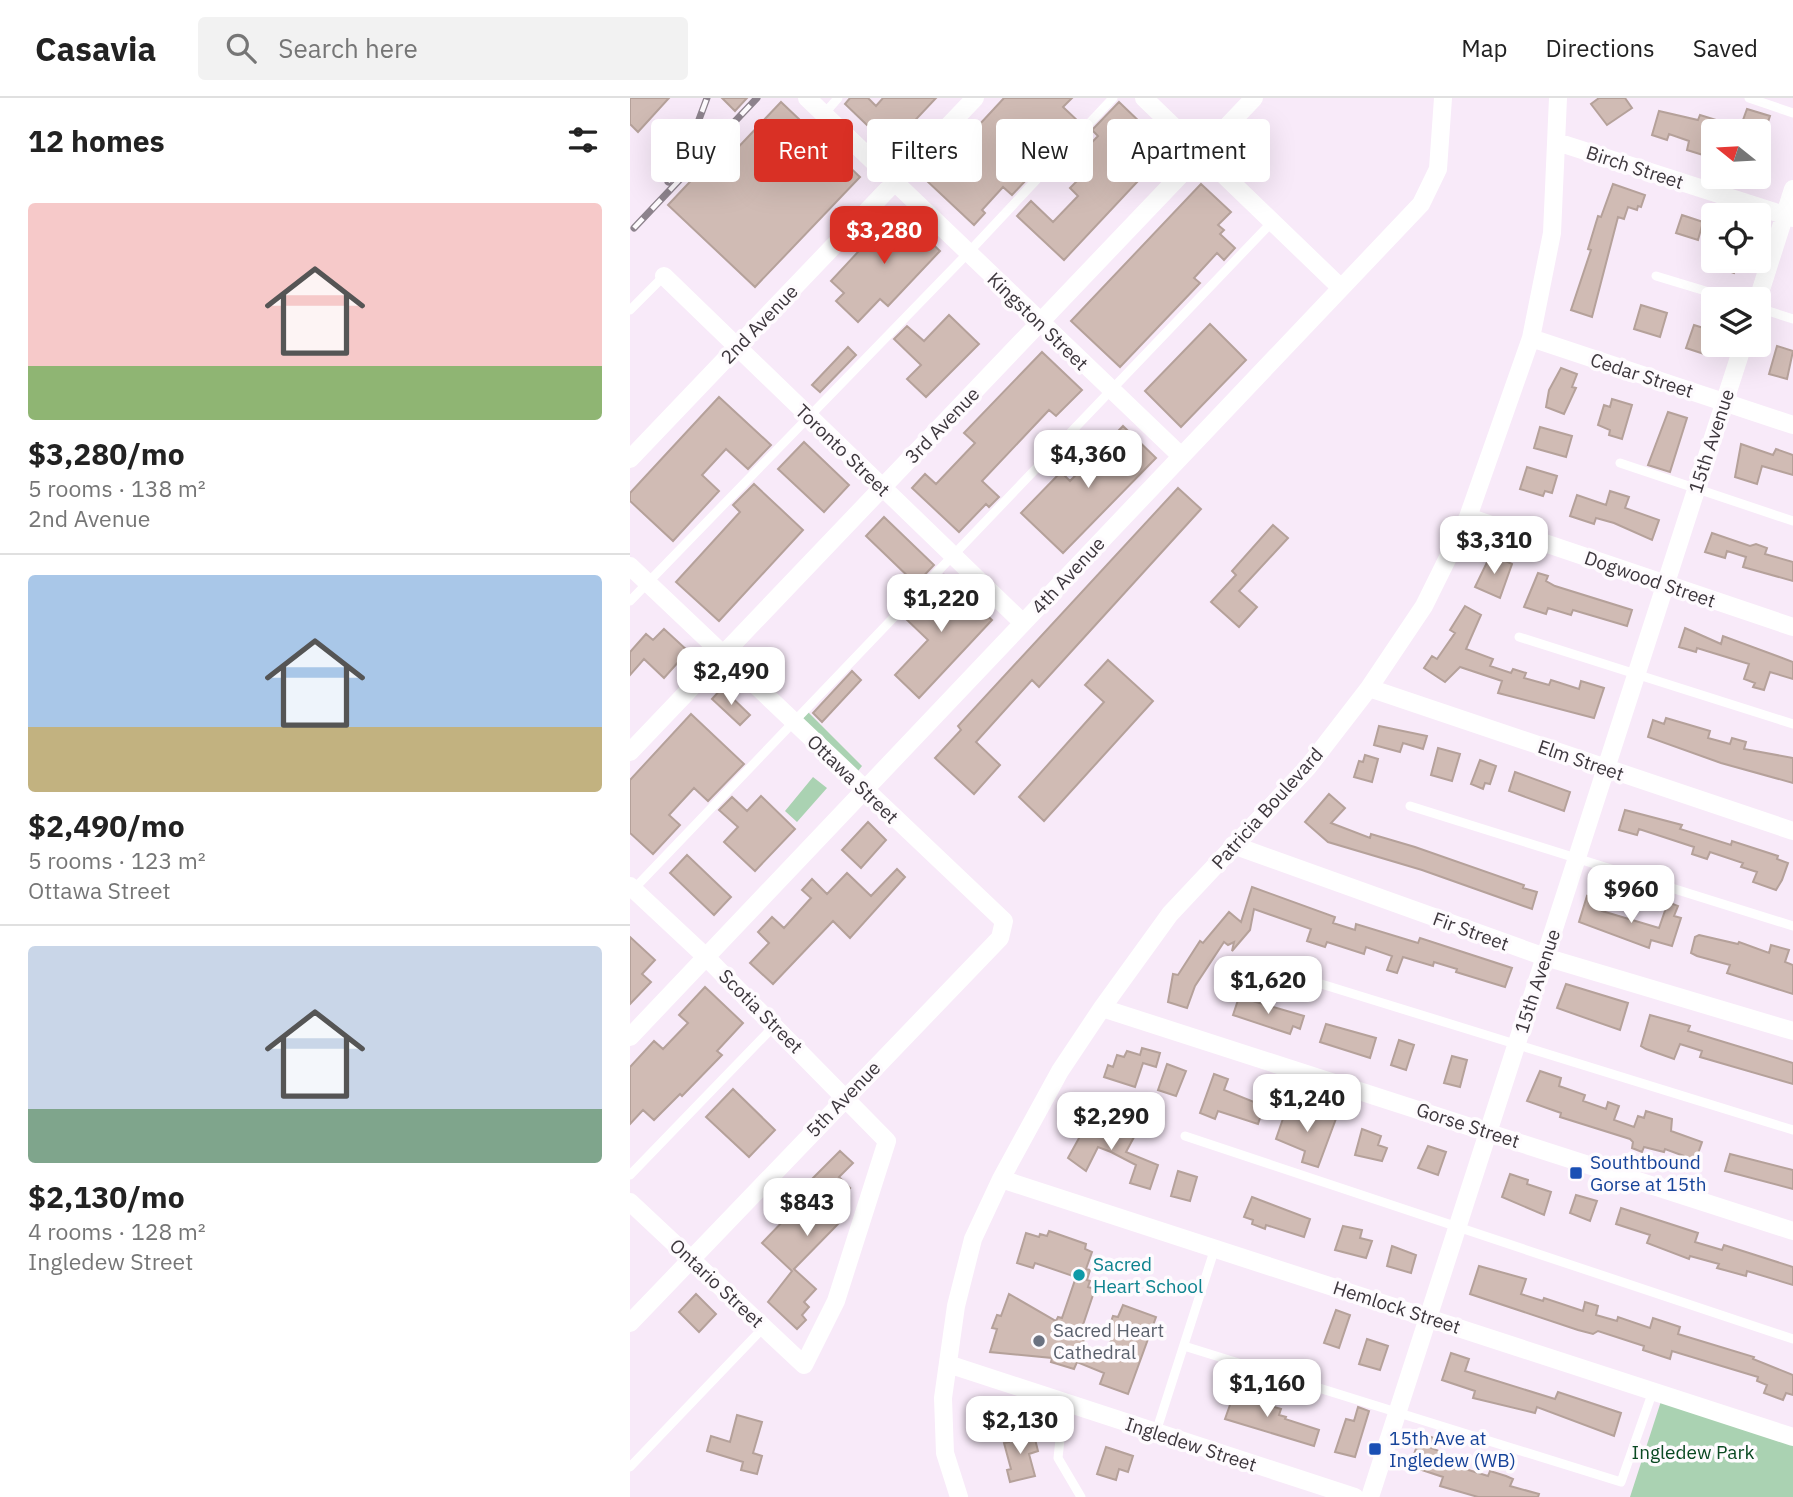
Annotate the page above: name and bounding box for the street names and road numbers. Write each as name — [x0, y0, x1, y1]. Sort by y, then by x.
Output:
street label: Birch Street — [1583, 140, 1687, 194]
street label: Kingston Street — [982, 267, 1094, 375]
street label: 2nd Avenue — [715, 279, 803, 369]
street label: Cedar Street — [1587, 347, 1697, 403]
street label: 3rd Avenue — [900, 382, 984, 468]
street label: 15th Avenue — [1683, 386, 1739, 496]
street label: Toronto Street — [791, 399, 895, 501]
street label: 4th Avenue — [1026, 531, 1110, 619]
street label: Dogwood Street — [1581, 545, 1719, 613]
street label: Ottawa Street — [802, 729, 904, 829]
street label: Elm Street — [1535, 734, 1627, 786]
street label: Patricia Boulevard — [1206, 742, 1328, 874]
street label: Fir Street — [1430, 906, 1512, 956]
street label: 15th Avenue — [1509, 926, 1565, 1036]
street label: Scotia Street — [714, 964, 808, 1058]
street label: 5th Avenue — [801, 1056, 885, 1142]
street label: Gorse Street — [1413, 1097, 1523, 1153]
street label: Ontario Street — [665, 1233, 769, 1333]
street label: Hemlock Street — [1330, 1275, 1464, 1339]
street label: Ingledew Street — [1122, 1411, 1260, 1477]

